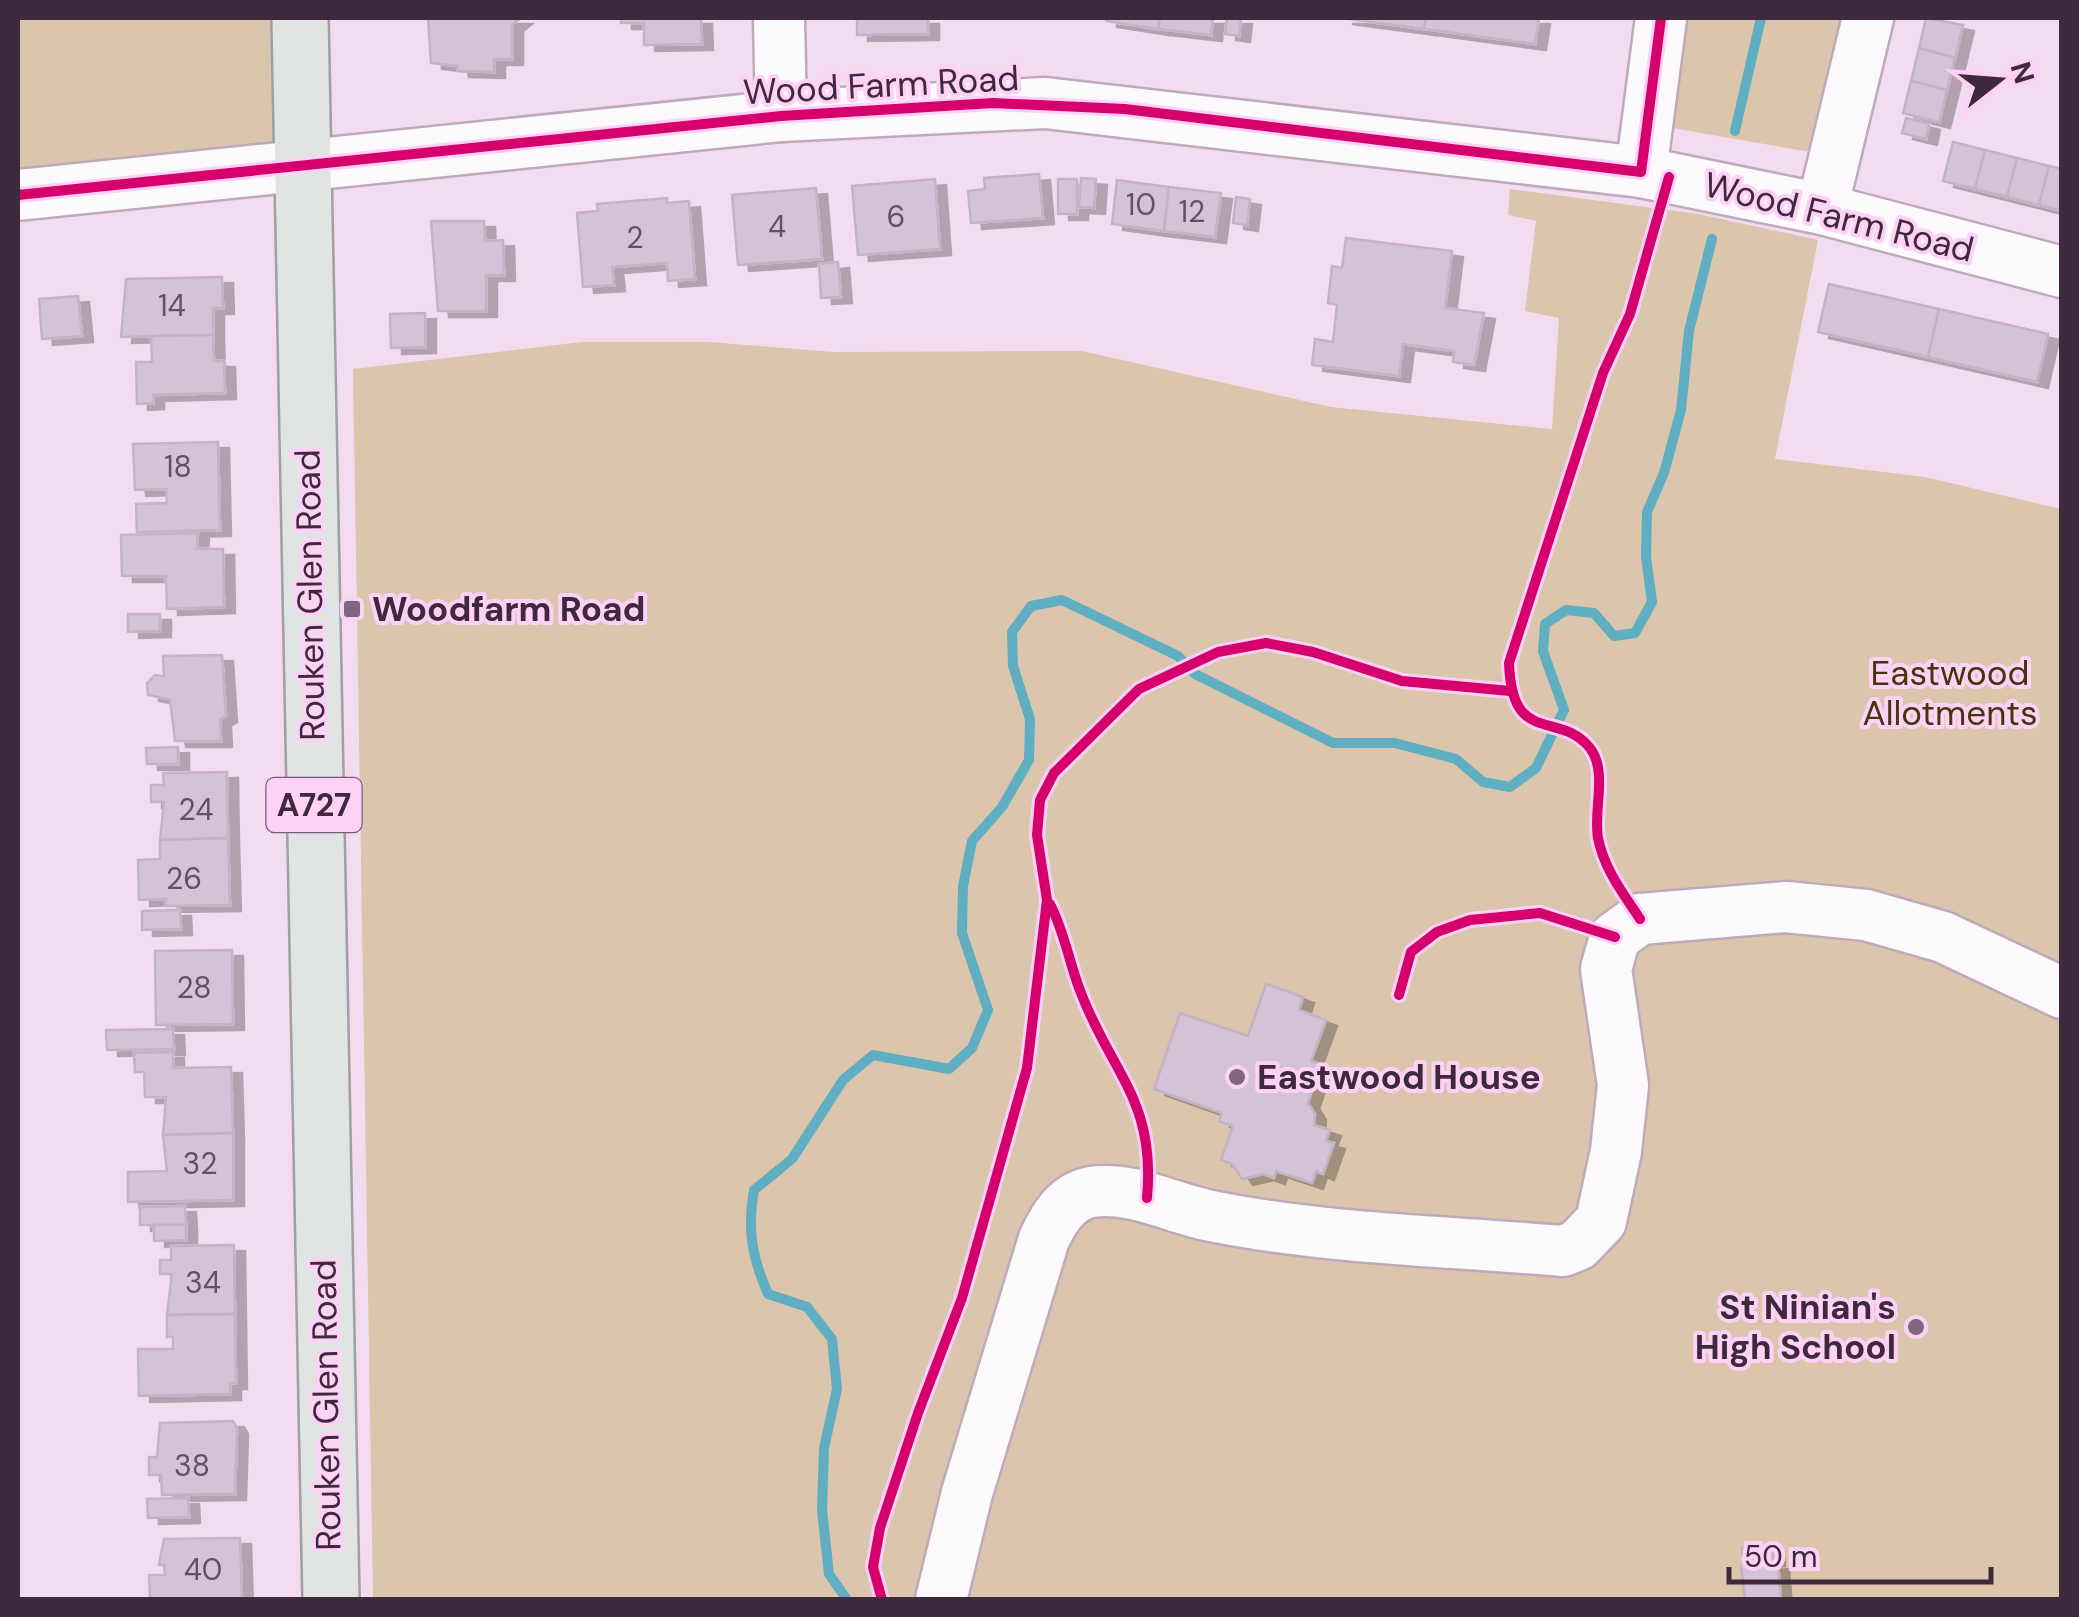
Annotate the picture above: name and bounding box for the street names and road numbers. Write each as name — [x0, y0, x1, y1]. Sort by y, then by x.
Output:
street label: Wood Farm Road — [742, 55, 1020, 115]
street label: Wood Farm Road — [1699, 161, 1979, 273]
street label: Rouken Glen Road — [284, 449, 336, 741]
road number: A727 — [266, 778, 362, 832]
street label: Rouken Glen Road — [300, 1259, 352, 1551]

